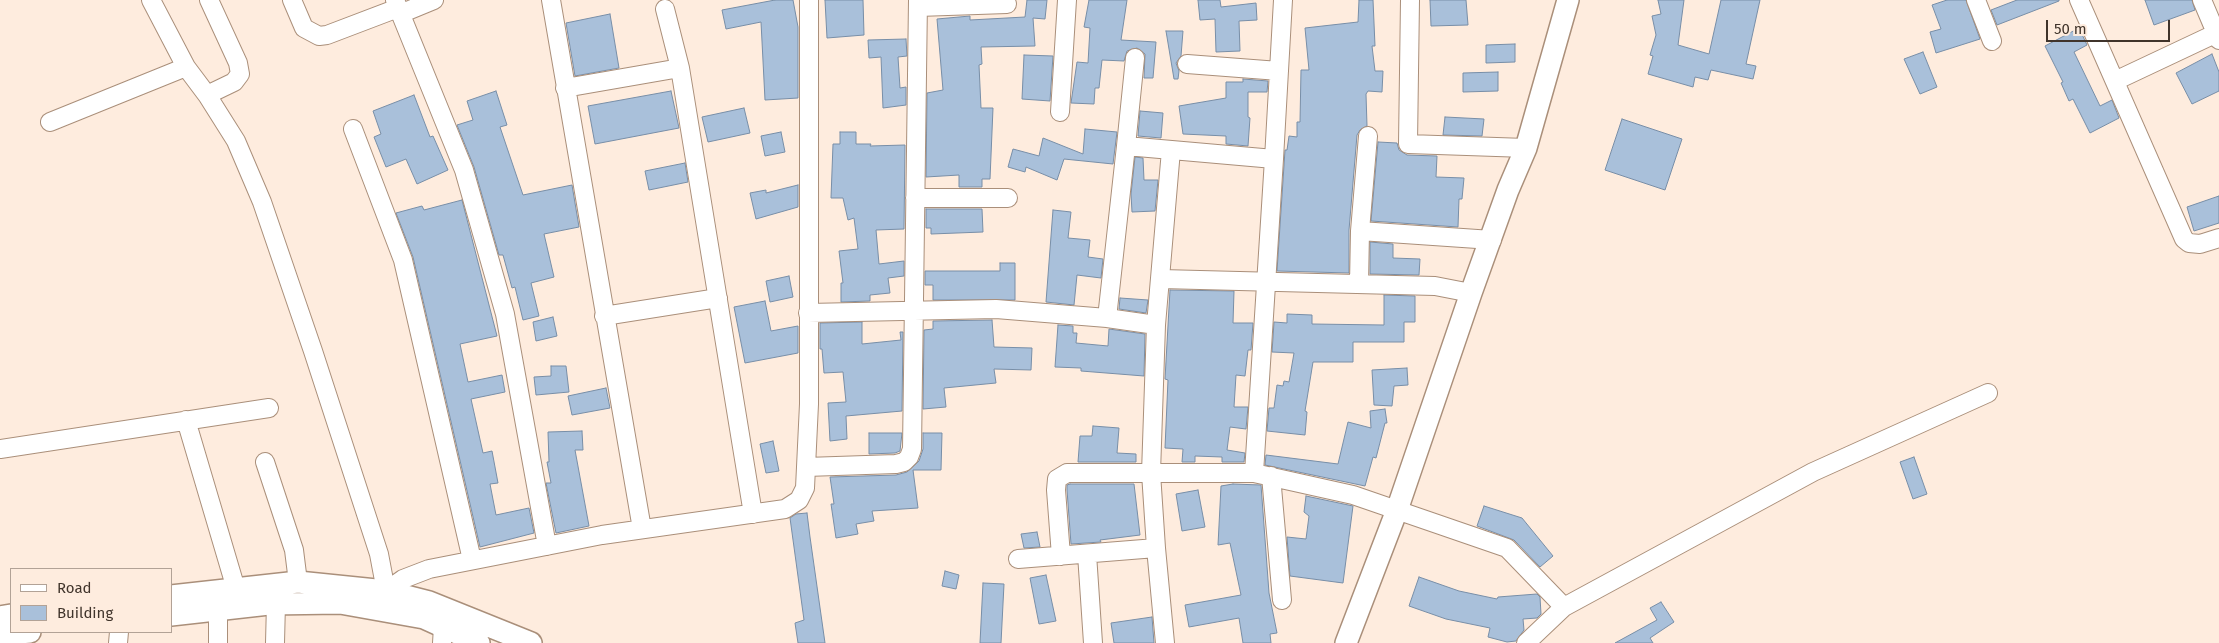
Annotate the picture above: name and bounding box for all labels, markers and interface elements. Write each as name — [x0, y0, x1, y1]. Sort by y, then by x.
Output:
scale bar — [2049, 10, 2173, 42]
text: 50 m — [2054, 20, 2087, 38]
legend — [10, 568, 172, 633]
text: Road — [57, 579, 92, 597]
text: Building — [57, 604, 113, 622]

